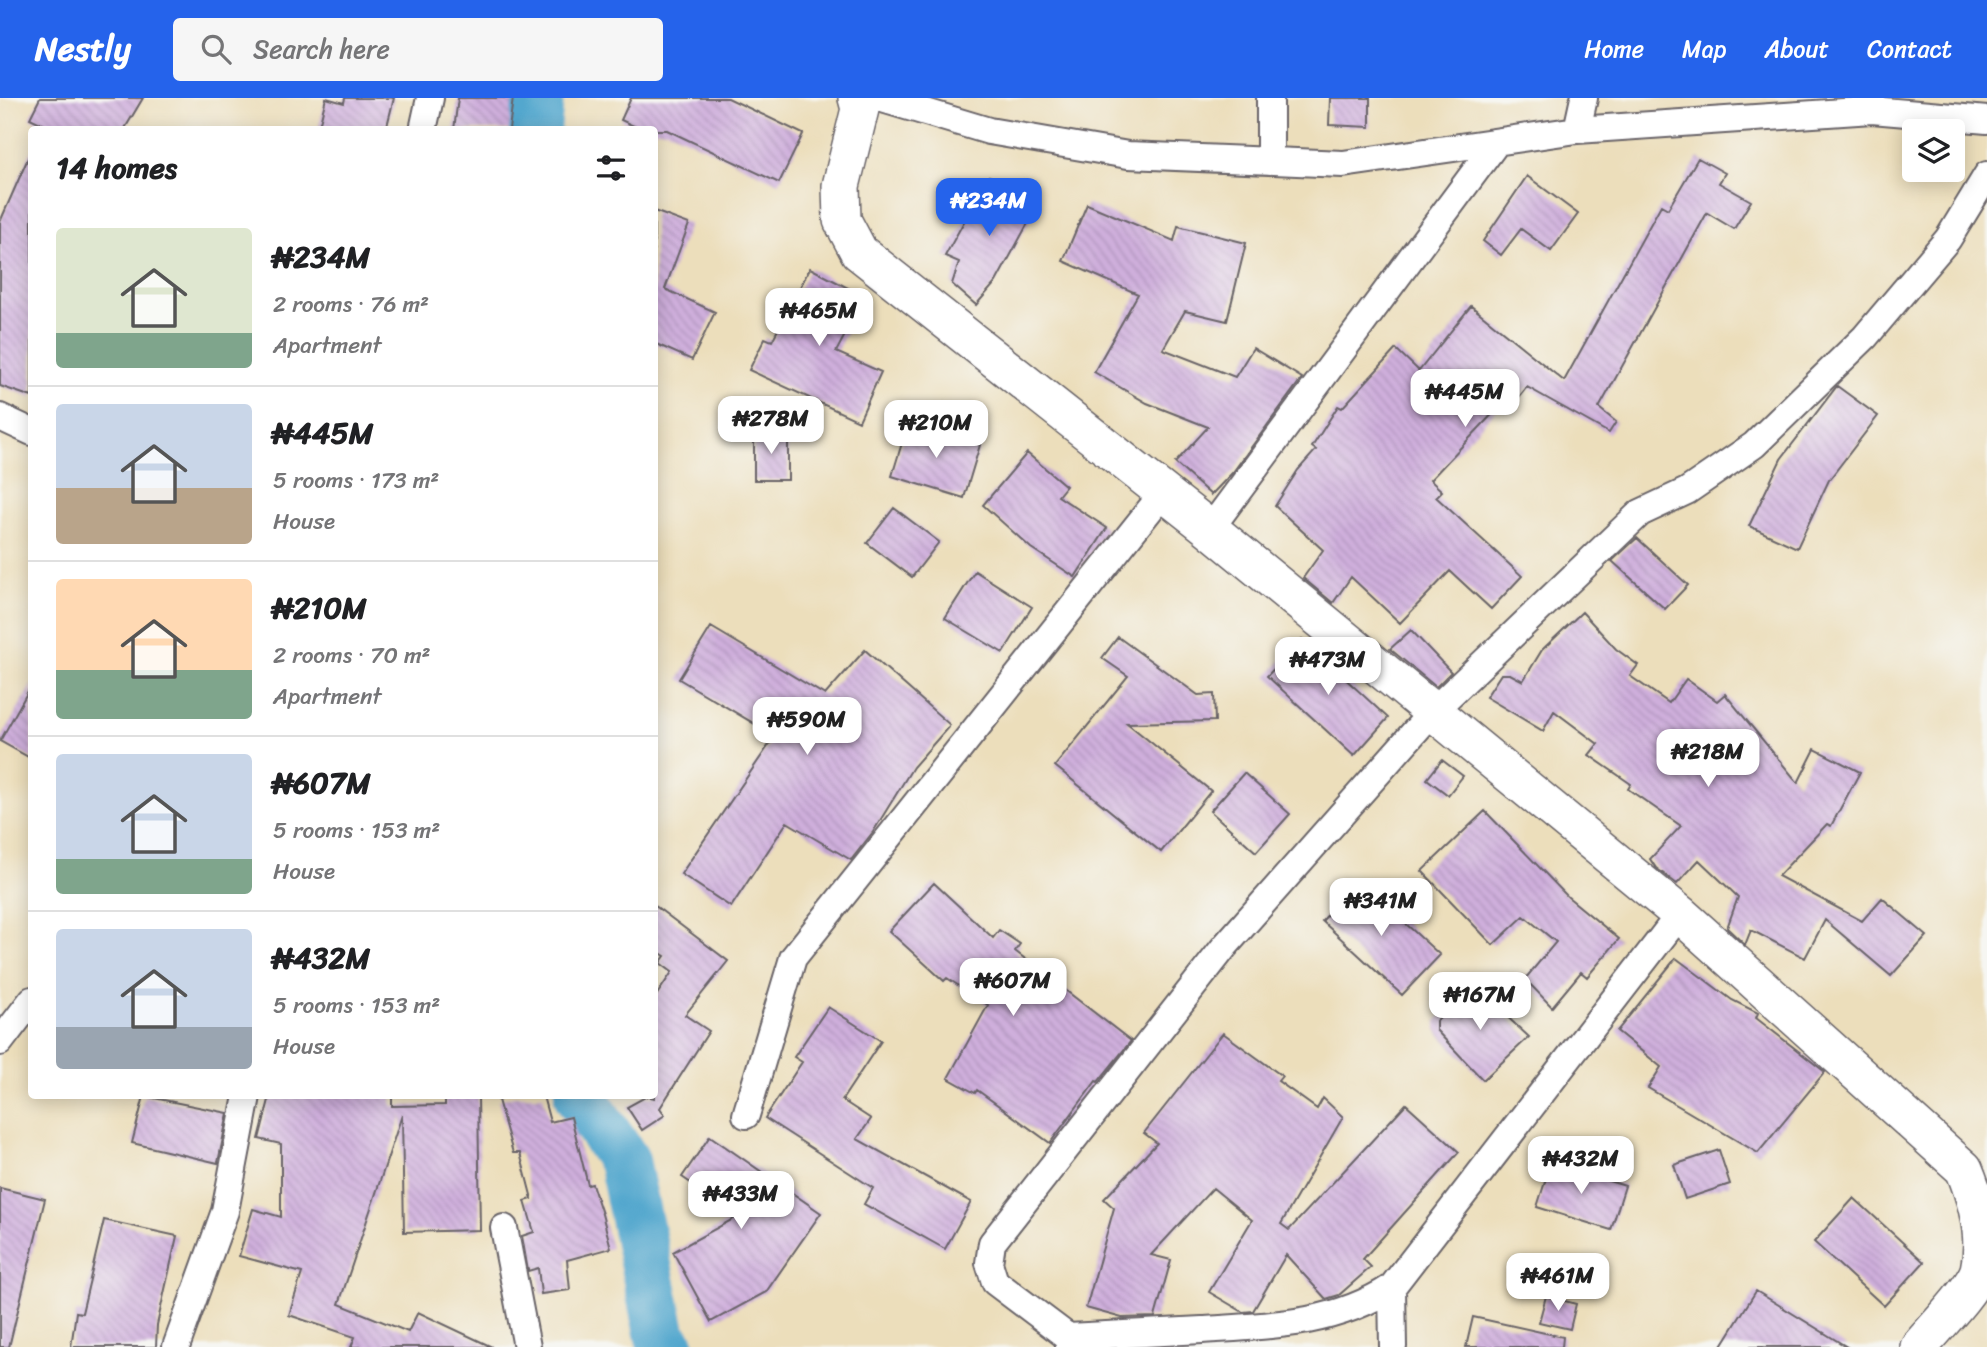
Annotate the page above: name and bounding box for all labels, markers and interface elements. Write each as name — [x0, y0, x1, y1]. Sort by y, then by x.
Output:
search box — [173, 18, 663, 81]
text: Nestly — [35, 20, 131, 78]
text: Search here — [253, 26, 390, 72]
text: Home — [1584, 28, 1644, 70]
text: Map — [1682, 28, 1726, 70]
text: About — [1764, 28, 1829, 70]
text: Contact — [1867, 28, 1952, 70]
icon: search — [197, 30, 235, 68]
map controls — [1902, 119, 1965, 182]
button: layers — [1902, 119, 1965, 182]
text: 14 homes — [56, 141, 177, 195]
icon: filters — [592, 149, 630, 187]
pin: ₦234M — [940, 178, 1038, 238]
text: ₦234M — [952, 180, 1026, 221]
text: ₦234M — [273, 230, 370, 284]
icon: home — [112, 256, 196, 340]
text: 2 rooms · 76 m² — [273, 284, 429, 325]
pin: ₦465M — [770, 288, 868, 348]
text: ₦465M — [781, 290, 857, 331]
text: Apartment — [273, 325, 382, 366]
pin: ₦445M — [1416, 370, 1514, 429]
text: ₦445M — [1427, 371, 1503, 412]
pin: ₦278M — [722, 396, 820, 456]
text: ₦278M — [734, 398, 808, 439]
pin: ₦210M — [887, 400, 985, 460]
text: ₦210M — [900, 402, 972, 443]
text: ₦445M — [273, 406, 373, 460]
icon: home — [112, 432, 196, 516]
text: 5 rooms · 173 m² — [273, 460, 439, 501]
text: House — [273, 501, 335, 542]
text: ₦210M — [273, 581, 367, 635]
icon: home — [112, 607, 196, 691]
text: 2 rooms · 70 m² — [273, 635, 431, 676]
pin: ₦473M — [1279, 638, 1377, 697]
text: ₦473M — [1291, 639, 1365, 680]
text: Apartment — [273, 676, 382, 717]
pin: ₦590M — [758, 698, 856, 757]
text: ₦590M — [769, 699, 845, 740]
pin: ₦218M — [1659, 730, 1757, 789]
text: ₦218M — [1672, 731, 1744, 772]
text: ₦607M — [273, 756, 371, 810]
icon: home — [112, 782, 196, 866]
text: 5 rooms · 153 m² — [273, 810, 440, 851]
text: House — [273, 851, 335, 892]
pin: ₦341M — [1332, 878, 1430, 938]
text: ₦341M — [1346, 880, 1416, 921]
text: ₦432M — [273, 931, 370, 985]
icon: home — [112, 957, 196, 1041]
pin: ₦607M — [964, 958, 1062, 1018]
text: ₦607M — [976, 960, 1050, 1001]
pin: ₦167M — [1431, 972, 1529, 1032]
text: ₦167M — [1445, 974, 1515, 1015]
text: 5 rooms · 153 m² — [273, 985, 440, 1026]
text: House — [273, 1026, 335, 1067]
pin: ₦432M — [1532, 1136, 1630, 1196]
text: ₦432M — [1544, 1138, 1618, 1179]
pin: ₦433M — [692, 1172, 790, 1231]
text: ₦433M — [704, 1173, 778, 1214]
pin: ₦461M — [1509, 1254, 1607, 1313]
text: ₦461M — [1522, 1255, 1594, 1296]

